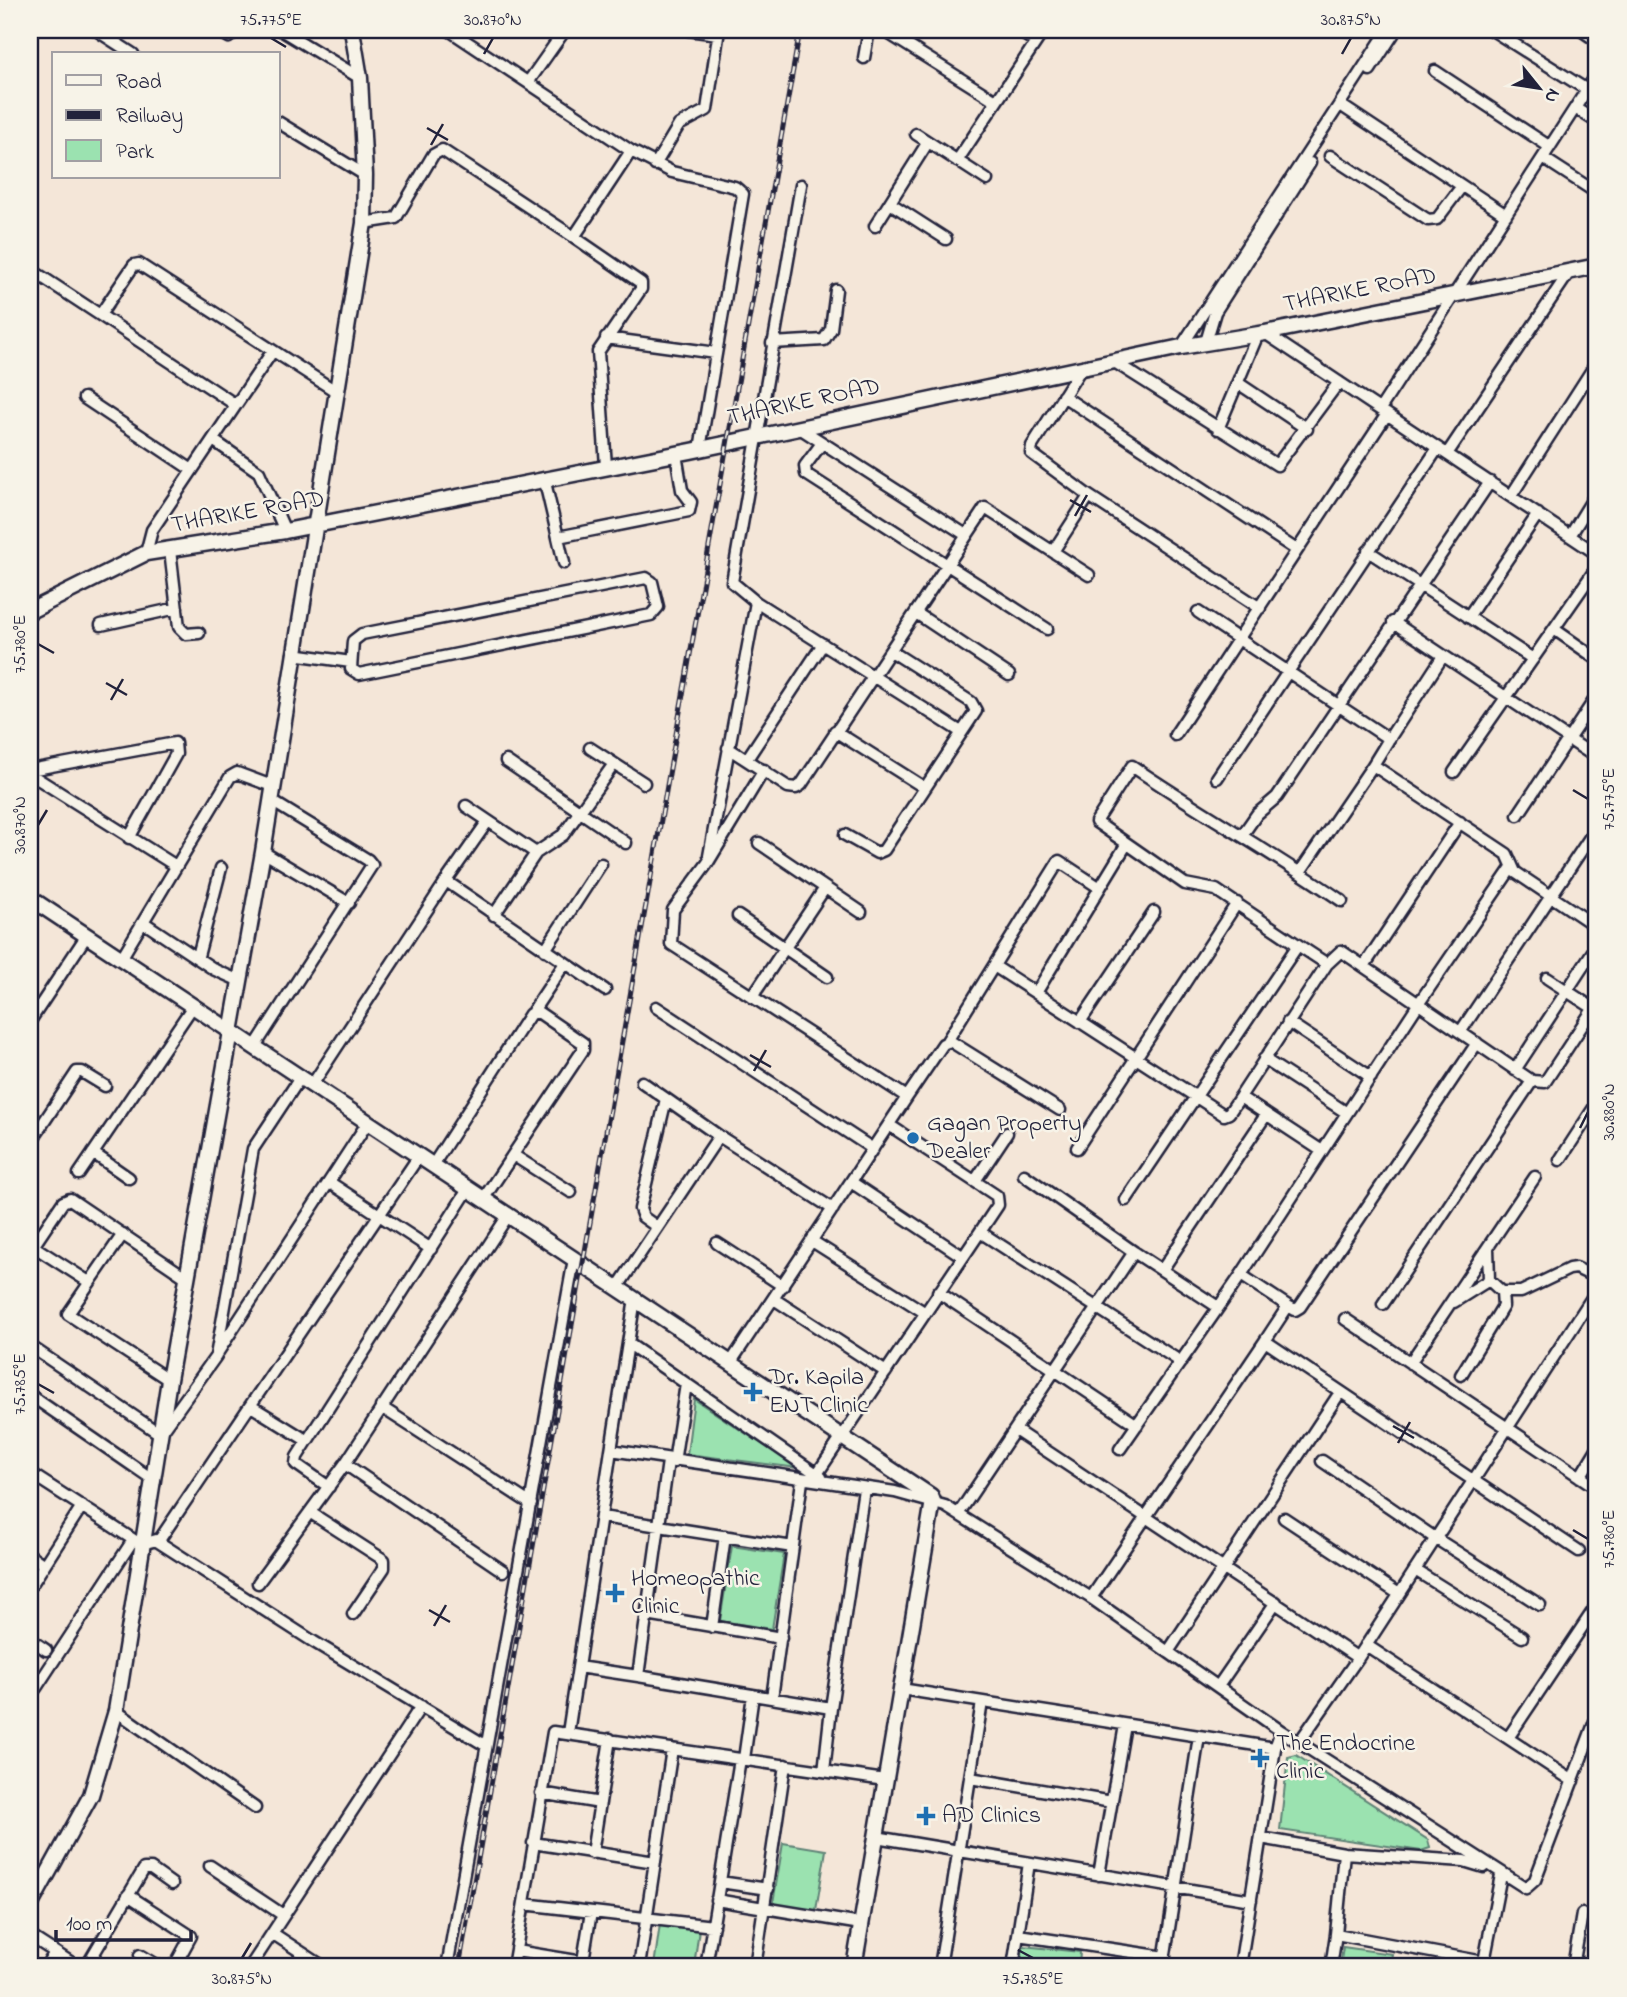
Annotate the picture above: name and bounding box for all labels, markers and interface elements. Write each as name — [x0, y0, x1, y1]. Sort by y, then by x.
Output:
text: 75.775°E — [240, 8, 302, 34]
text: 30.870°N — [464, 8, 522, 34]
text: 30.875°N — [1321, 8, 1381, 34]
legend — [52, 52, 280, 178]
north arrow — [1504, 52, 1574, 122]
text: Road — [116, 68, 162, 98]
text: N — [1537, 83, 1566, 108]
text: Railway — [116, 102, 183, 134]
text: Park — [116, 138, 155, 168]
street label: THARIKE ROAD — [1280, 259, 1440, 323]
street label: THARIKE ROAD — [724, 370, 884, 436]
street label: THARIKE ROAD — [169, 482, 327, 544]
text: 75.780°E — [8, 614, 34, 674]
text: 75.775°E — [1597, 768, 1623, 830]
text: 30.870°N — [8, 796, 34, 854]
text: 30.880°N — [1597, 1083, 1623, 1141]
place label: Gagan Property Dealer — [926, 1107, 1082, 1170]
marker: Gagan Property Dealer — [905, 1130, 921, 1146]
text: 75.785°E — [8, 1353, 34, 1415]
place label: Dr. Kapila ENT Clinic — [768, 1361, 868, 1424]
marker: Dr. Kapila ENT Clinic — [743, 1382, 763, 1402]
text: 75.780°E — [1597, 1509, 1623, 1569]
place label: Homeopathic Clinic — [631, 1562, 760, 1625]
marker: Homeopathic Clinic — [605, 1583, 625, 1603]
place label: The Endocrine Clinic — [1276, 1727, 1415, 1790]
marker: The Endocrine Clinic — [1250, 1748, 1270, 1768]
place label: AD Clinics — [942, 1799, 1041, 1834]
marker: AD Clinics — [916, 1806, 936, 1826]
scale bar — [56, 1899, 191, 1943]
text: 100 m — [66, 1910, 112, 1940]
text: 30.875°N — [212, 1967, 272, 1993]
text: 75.785°E — [1002, 1967, 1064, 1993]

